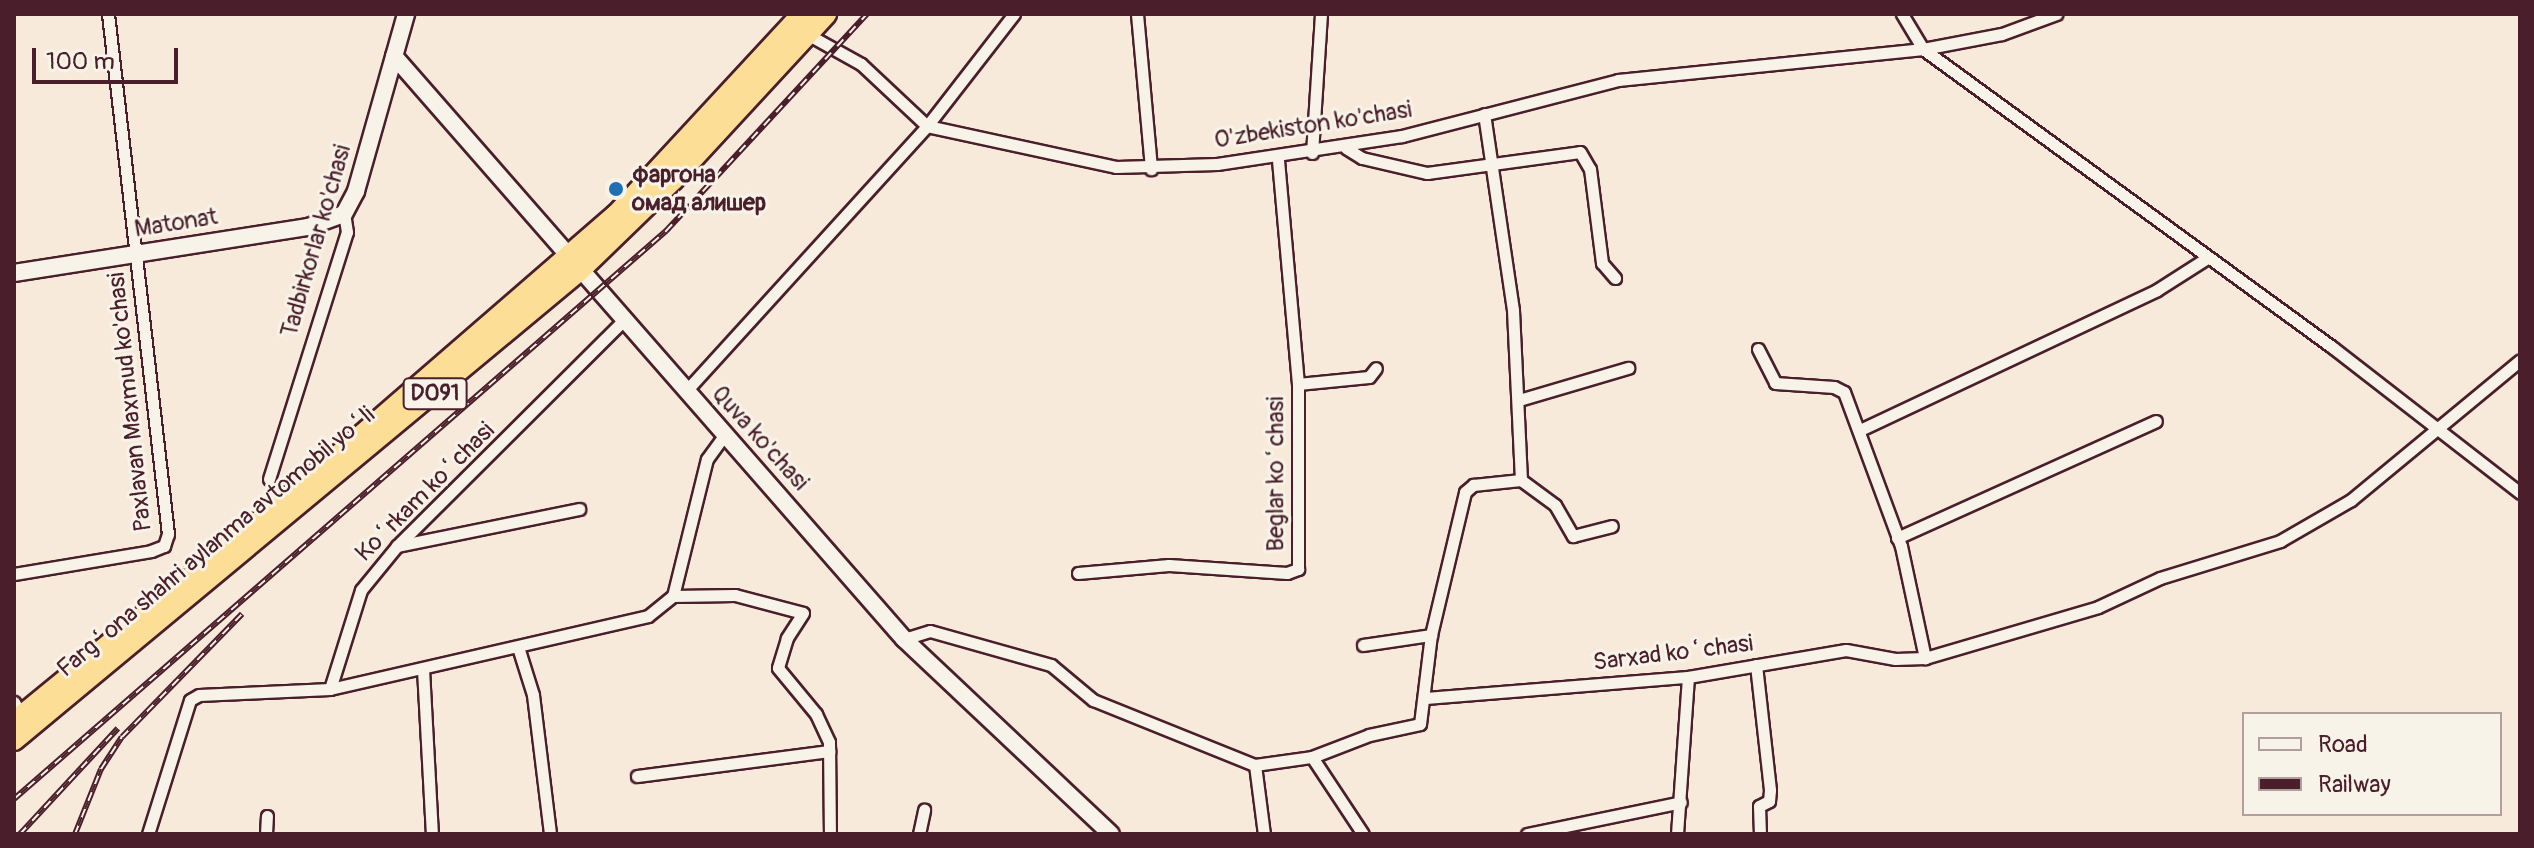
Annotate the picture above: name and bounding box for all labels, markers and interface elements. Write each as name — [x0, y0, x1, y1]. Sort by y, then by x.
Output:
scale bar — [36, 32, 182, 82]
text: 100 m — [46, 47, 115, 76]
street label: O'zbekiston ko'chasi — [1212, 95, 1414, 155]
street label: Tadbirkorlar ko'chasi — [275, 141, 357, 341]
place label: фаргона омад алишер — [632, 161, 766, 217]
marker: фаргона омад алишер — [607, 180, 625, 198]
street label: Matonat — [132, 202, 220, 244]
street label: Paxlavan Maxmud ko'chasi — [102, 271, 158, 533]
road number: D091 — [401, 376, 469, 412]
street label: Quva ko'chasi — [705, 380, 815, 496]
street label: Beglar koʻchasi — [1262, 396, 1290, 552]
street label: Fargʻona shahri aylanma avtomobil yoʻli — [51, 401, 381, 683]
street label: Koʻrkam koʻchasi — [349, 416, 501, 568]
street label: Sarxad koʻchasi — [1591, 629, 1755, 677]
legend — [2242, 712, 2502, 816]
text: Road — [2318, 730, 2368, 759]
text: Railway — [2318, 770, 2391, 799]

